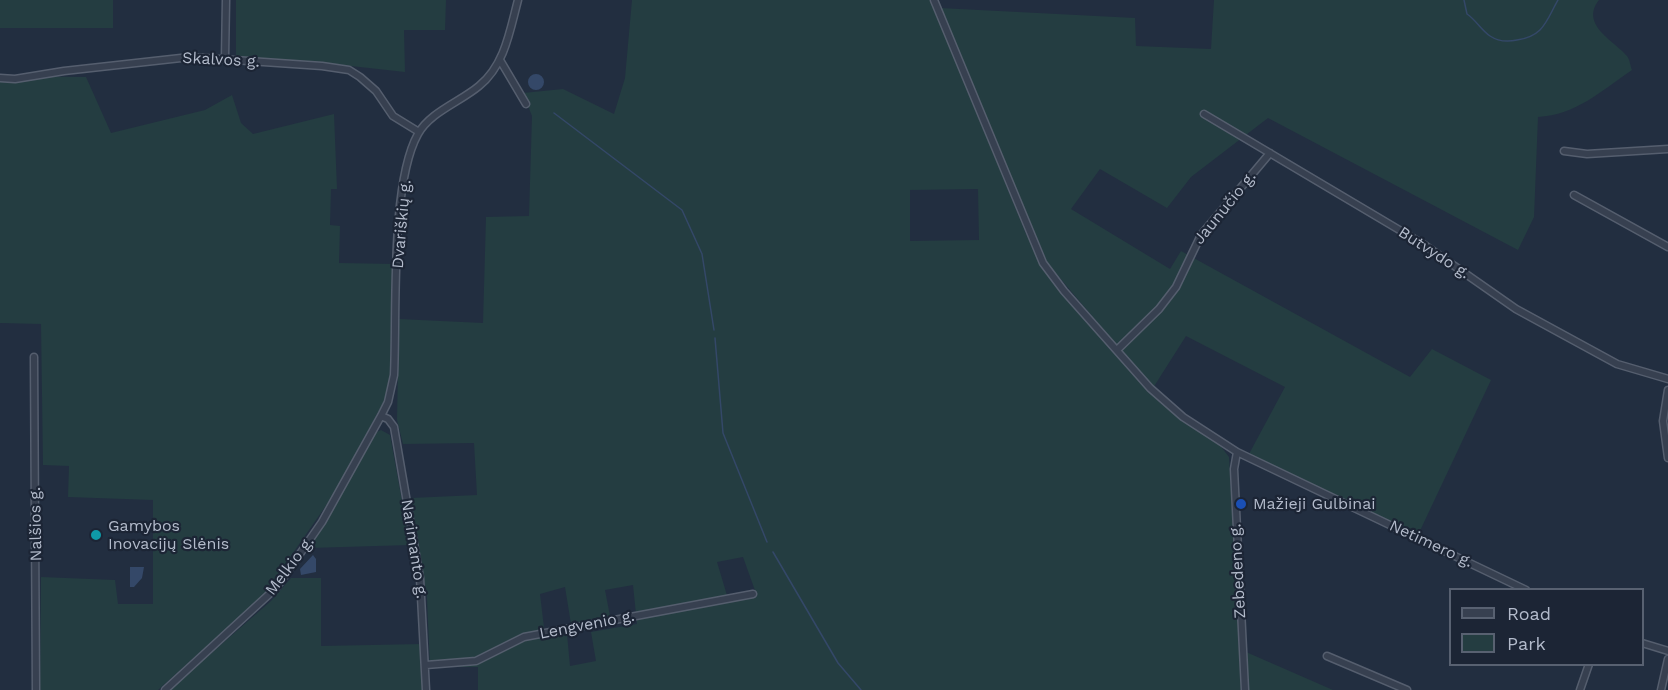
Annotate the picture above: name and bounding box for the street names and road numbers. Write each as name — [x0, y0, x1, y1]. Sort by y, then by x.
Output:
street label: Skalvos g. — [182, 48, 260, 72]
street label: Jaunučio g. — [1190, 168, 1260, 248]
street label: Dvariškių g. — [389, 179, 415, 269]
street label: Butvydo g. — [1395, 223, 1473, 283]
street label: Nalšios g. — [26, 487, 46, 561]
street label: Narimanto g. — [397, 498, 431, 600]
street label: Netimero g. — [1386, 516, 1476, 572]
street label: Zebedeno g. — [1226, 523, 1250, 619]
street label: Melkio g. — [262, 533, 318, 599]
street label: Lengvenio g. — [538, 606, 636, 644]

